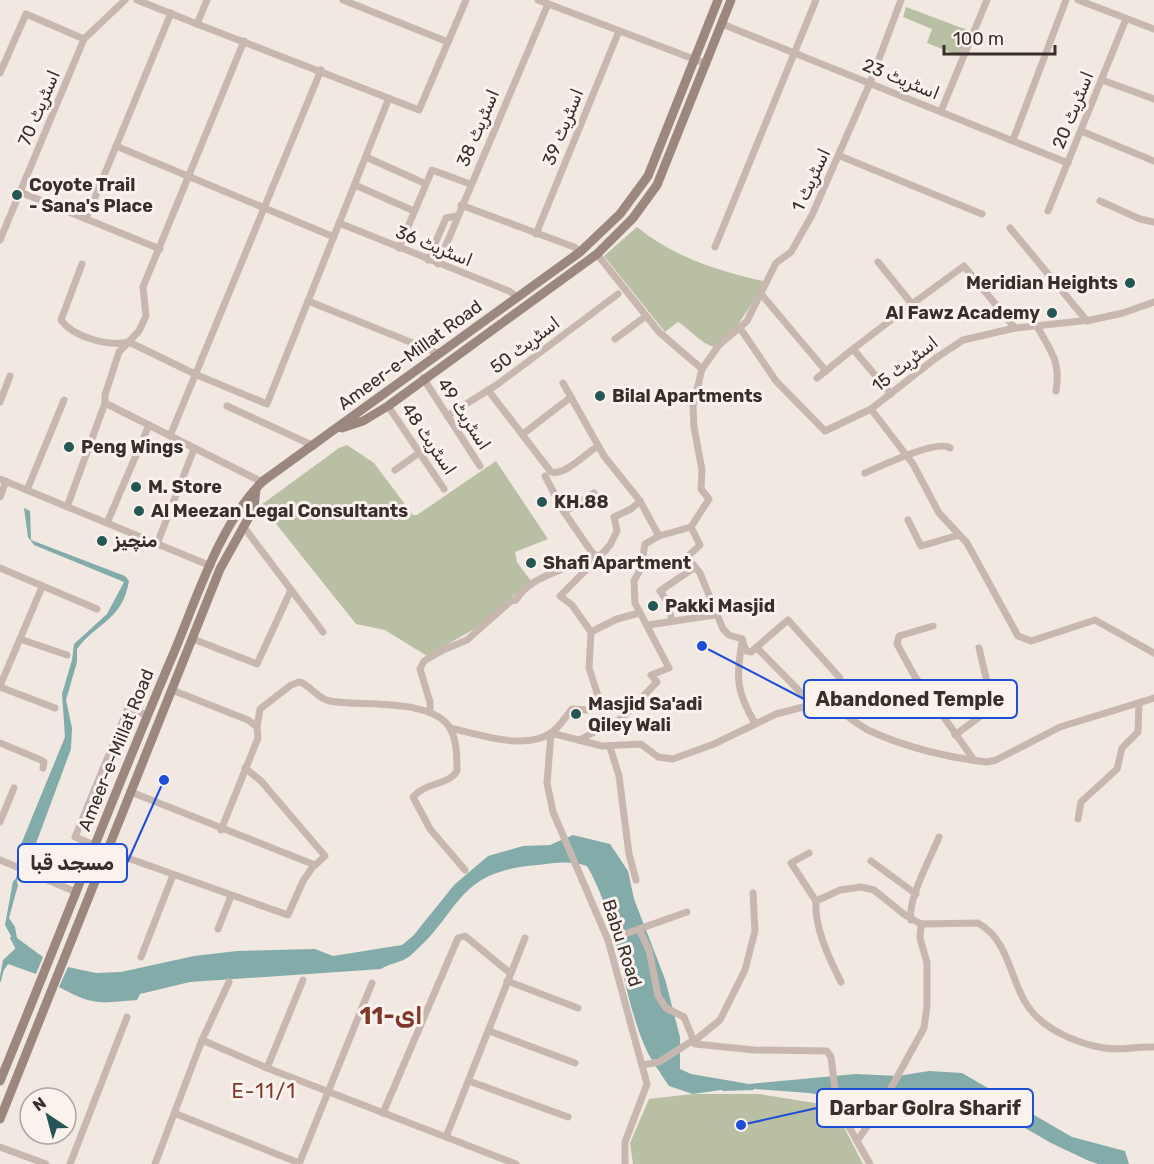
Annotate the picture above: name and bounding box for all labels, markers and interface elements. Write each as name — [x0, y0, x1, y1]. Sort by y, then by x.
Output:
scale bar — [944, 18, 1055, 56]
text: 100 m — [953, 28, 1004, 50]
street label: اسٹریٹ 23 — [859, 54, 943, 104]
street label: اسٹریٹ 70 — [13, 67, 65, 149]
street label: اسٹریٹ 20 — [1048, 68, 1098, 152]
street label: اسٹریٹ 39 — [538, 85, 588, 169]
street label: اسٹریٹ 38 — [452, 86, 504, 170]
street label: اسٹریٹ 1 — [787, 145, 835, 215]
place label: Coyote Trail - Sana's Place — [29, 174, 153, 217]
marker: Coyote Trail - Sana's Place — [10, 188, 24, 202]
street label: اسٹریٹ 36 — [392, 221, 476, 271]
place label: Meridian Heights — [966, 272, 1118, 294]
marker: Meridian Heights — [1123, 276, 1137, 290]
street label: Ameer-e-Millat Road — [334, 295, 486, 415]
place label: Al Fawz Academy — [886, 302, 1040, 324]
marker: Al Fawz Academy — [1045, 306, 1059, 320]
street label: اسٹریٹ 50 — [486, 312, 564, 378]
street label: اسٹریٹ 15 — [868, 331, 942, 397]
street label: اسٹریٹ 49 — [433, 374, 495, 454]
place label: Bilal Apartments — [612, 385, 763, 407]
marker: Bilal Apartments — [593, 389, 607, 403]
street label: اسٹریٹ 48 — [397, 399, 461, 479]
place label: Peng Wings — [81, 436, 184, 458]
marker: Peng Wings — [62, 440, 76, 454]
place label: M. Store — [148, 476, 222, 498]
marker: M. Store — [129, 480, 143, 494]
place label: KH.88 — [554, 491, 609, 513]
marker: KH.88 — [535, 495, 549, 509]
place label: Al Meezan Legal Consultants — [151, 500, 408, 522]
marker: Al Meezan Legal Consultants — [132, 504, 146, 518]
place label: منچیز — [113, 530, 157, 552]
marker: منچیز — [95, 534, 109, 548]
place label: Shafi Apartment — [543, 552, 691, 574]
marker: Shafi Apartment — [524, 556, 538, 570]
place label: Pakki Masjid — [665, 595, 775, 617]
marker: Pakki Masjid — [646, 599, 660, 613]
street label: Ameer-e-Millat Road — [73, 666, 159, 834]
callout: Abandoned Temple — [804, 680, 1017, 718]
text: Abandoned Temple — [816, 687, 1005, 711]
place label: Masjid Sa'adi Qiley Wali — [588, 693, 703, 736]
marker: Masjid Sa'adi Qiley Wali — [569, 707, 583, 721]
callout: مسجد قبا — [18, 844, 127, 882]
text: مسجد قبا — [30, 851, 114, 875]
street label: Babu Road — [598, 897, 646, 989]
district label: ای-11 — [360, 1002, 422, 1030]
district label: E-11/1 — [232, 1079, 297, 1103]
north arrow — [18, 1086, 78, 1146]
callout: Darbar Golra Sharif — [817, 1089, 1033, 1127]
text: N — [29, 1093, 50, 1115]
text: Darbar Golra Sharif — [829, 1096, 1021, 1120]

